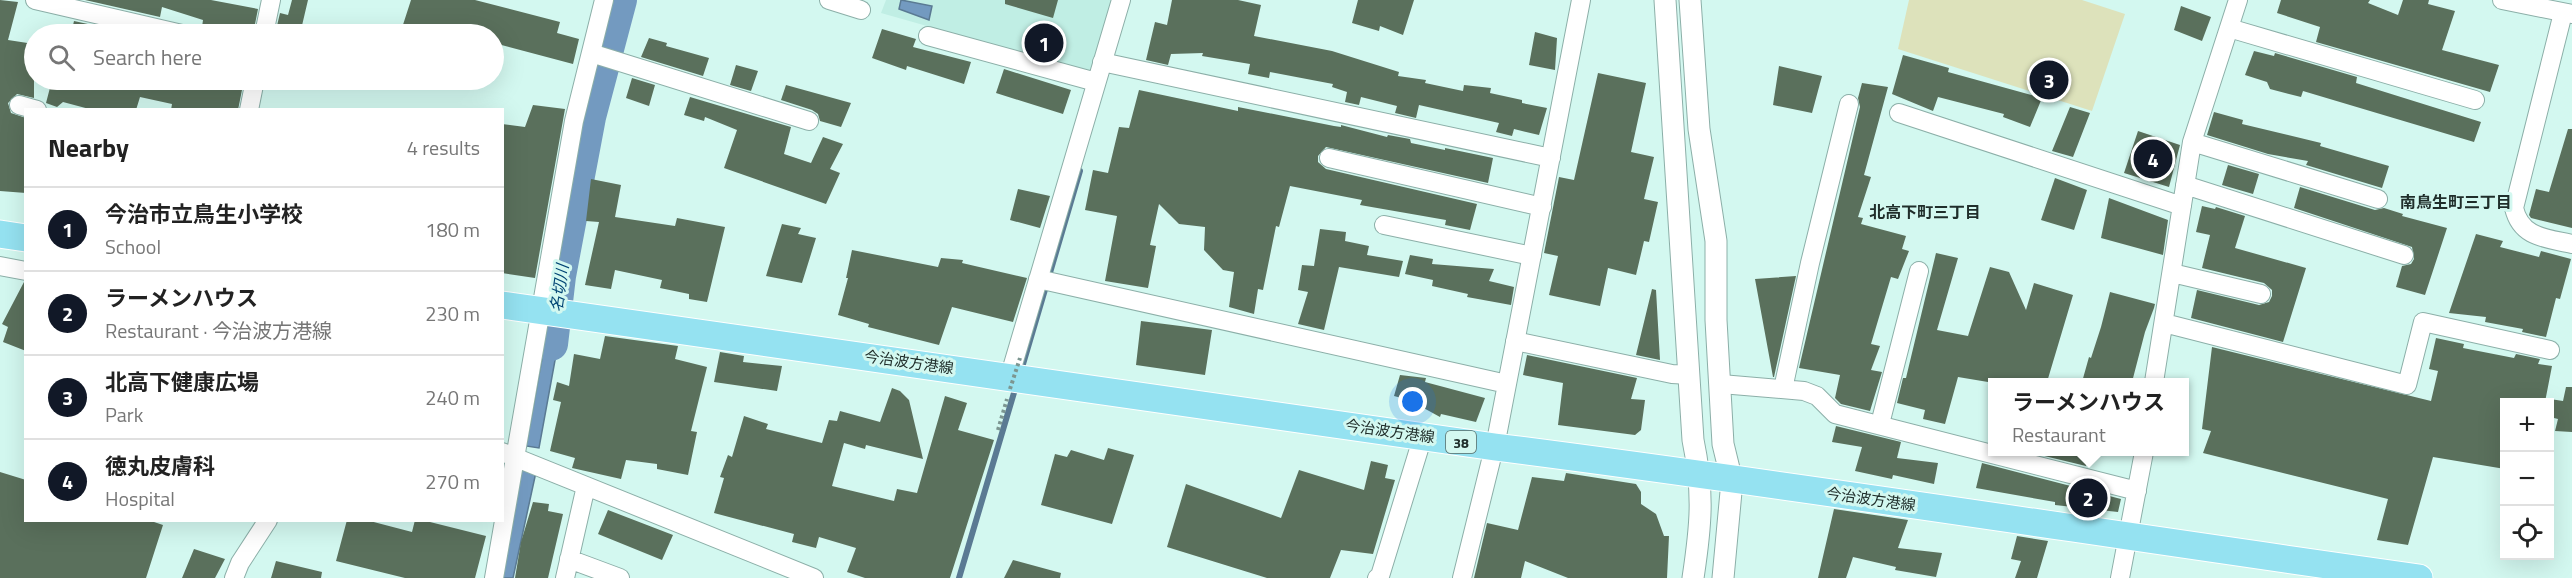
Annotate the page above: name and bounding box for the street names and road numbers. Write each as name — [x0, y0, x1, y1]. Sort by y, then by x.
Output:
street label: 今治波方港線 — [863, 344, 955, 380]
street label: 今治波方港線 — [1344, 413, 1436, 449]
road number: 38 — [1446, 431, 1476, 453]
street label: 今治波方港線 — [1825, 481, 1917, 517]

